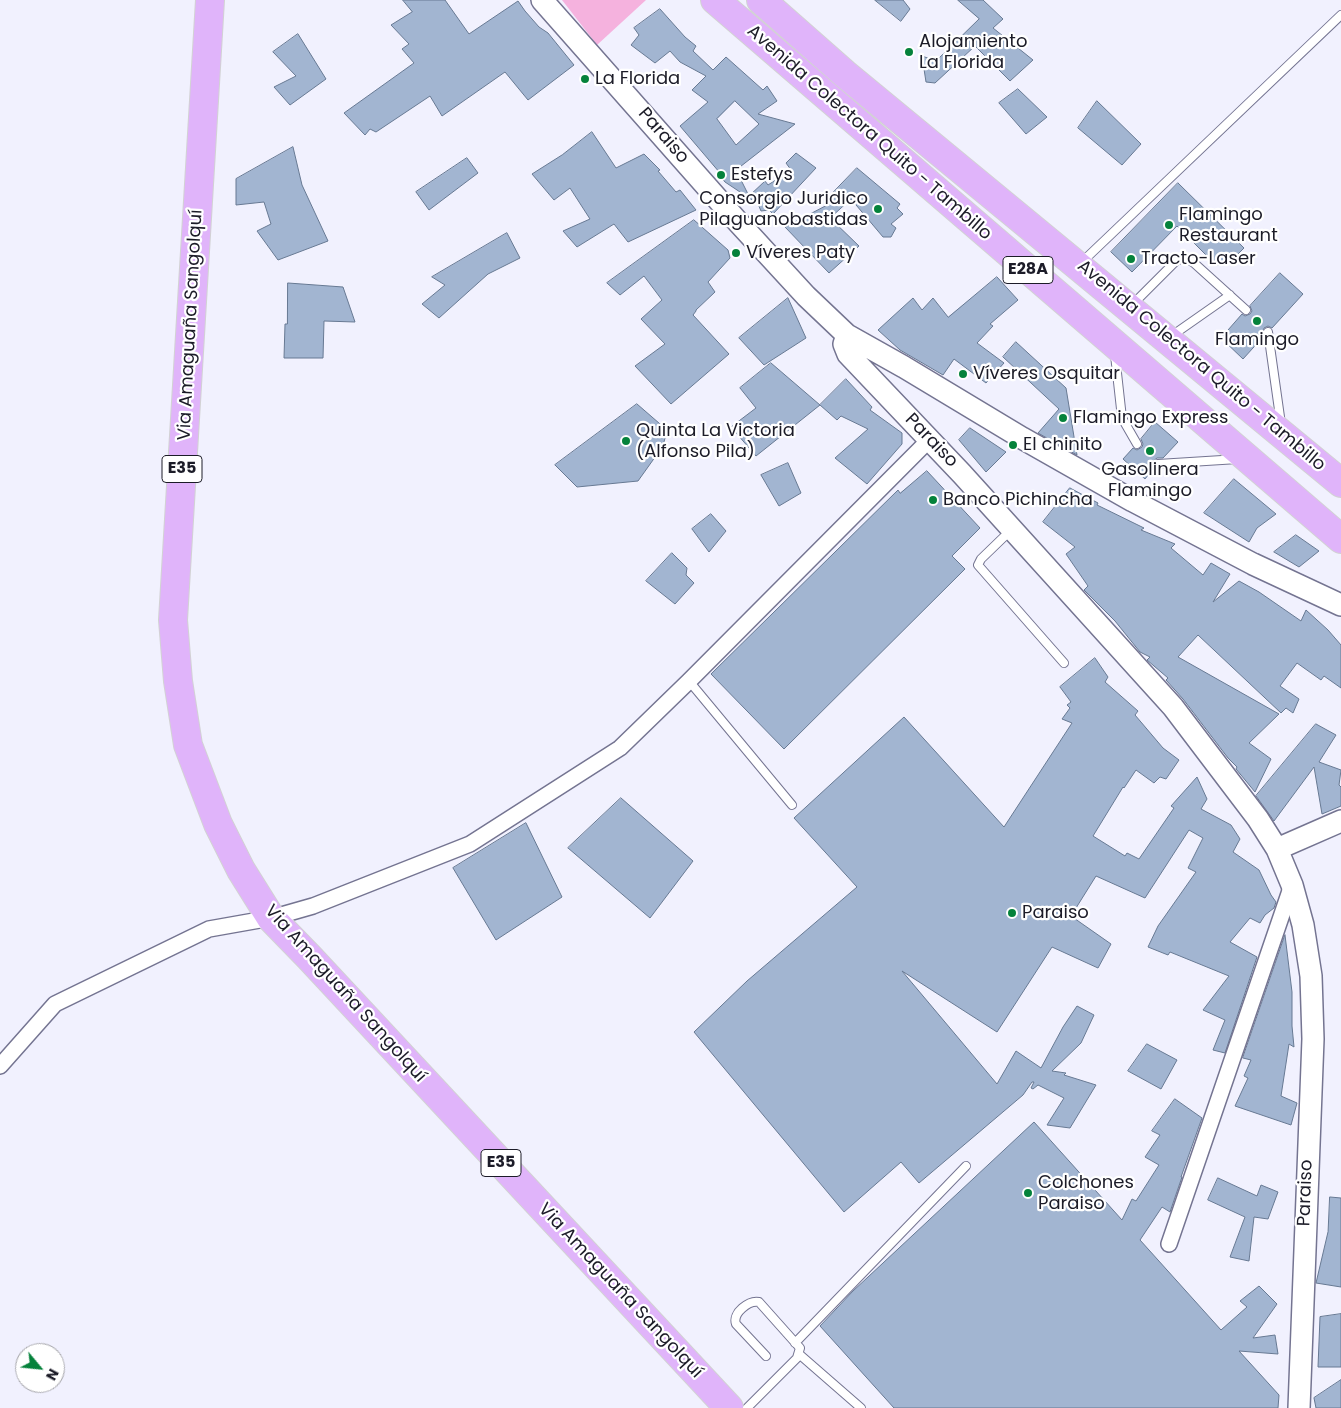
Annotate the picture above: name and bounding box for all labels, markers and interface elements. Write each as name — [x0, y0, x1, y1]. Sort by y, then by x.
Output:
street label: Avenida Colectora Quito - Tambillo — [742, 21, 996, 245]
place label: Alojamiento La Florida — [919, 31, 1027, 74]
marker: Alojamiento La Florida — [903, 46, 915, 58]
place label: La Florida — [595, 68, 680, 90]
marker: La Florida — [579, 73, 591, 85]
street label: Paraiso — [633, 104, 693, 168]
place label: Estefys — [731, 164, 793, 186]
marker: Estefys — [715, 169, 727, 181]
place label: Consorgio Juridico Pilaguanobastidas — [699, 188, 868, 230]
marker: Consorgio Juridico Pilaguanobastidas — [872, 203, 884, 215]
place label: Flamingo Restaurant — [1179, 204, 1278, 246]
street label: Via Amaguaña Sangolquí — [174, 209, 208, 441]
marker: Flamingo Restaurant — [1163, 219, 1175, 231]
place label: Víveres Paty — [746, 242, 855, 264]
marker: Víveres Paty — [730, 247, 742, 259]
place label: Tracto-Laser — [1141, 248, 1256, 270]
marker: Tracto-Laser — [1125, 253, 1137, 265]
road number: E28A — [1003, 256, 1053, 284]
street label: Avenida Colectora Quito - Tambillo — [1073, 256, 1329, 476]
marker: Flamingo — [1251, 315, 1263, 327]
place label: Flamingo — [1215, 329, 1299, 351]
place label: Víveres Osquitar — [973, 363, 1120, 385]
marker: Víveres Osquitar — [957, 368, 969, 380]
place label: Flamingo Express — [1073, 407, 1228, 429]
street label: Paraiso — [900, 409, 962, 473]
marker: Flamingo Express — [1057, 412, 1069, 424]
place label: Quinta La Victoria (Alfonso Pila) — [636, 420, 795, 462]
place label: El chinito — [1023, 434, 1102, 456]
marker: Quinta La Victoria (Alfonso Pila) — [620, 435, 632, 447]
marker: El chinito — [1007, 439, 1019, 451]
marker: Gasolinera Flamingo — [1144, 445, 1156, 457]
road number: E35 — [162, 456, 202, 482]
place label: Gasolinera Flamingo — [1101, 459, 1199, 502]
place label: Banco Pichincha — [943, 489, 1093, 511]
marker: Banco Pichincha — [927, 494, 939, 506]
street label: Via Amaguaña Sangolquí — [260, 901, 430, 1087]
place label: Paraiso — [1022, 902, 1089, 924]
marker: Paraiso — [1006, 907, 1018, 919]
road number: E35 — [481, 1150, 521, 1176]
street label: Paraiso — [1294, 1159, 1318, 1227]
place label: Colchones Paraiso — [1038, 1172, 1134, 1214]
marker: Colchones Paraiso — [1022, 1187, 1034, 1199]
street label: Via Amaguaña Sangolquí — [533, 1199, 707, 1383]
north arrow — [15, 1343, 65, 1393]
text: N — [41, 1365, 64, 1384]

